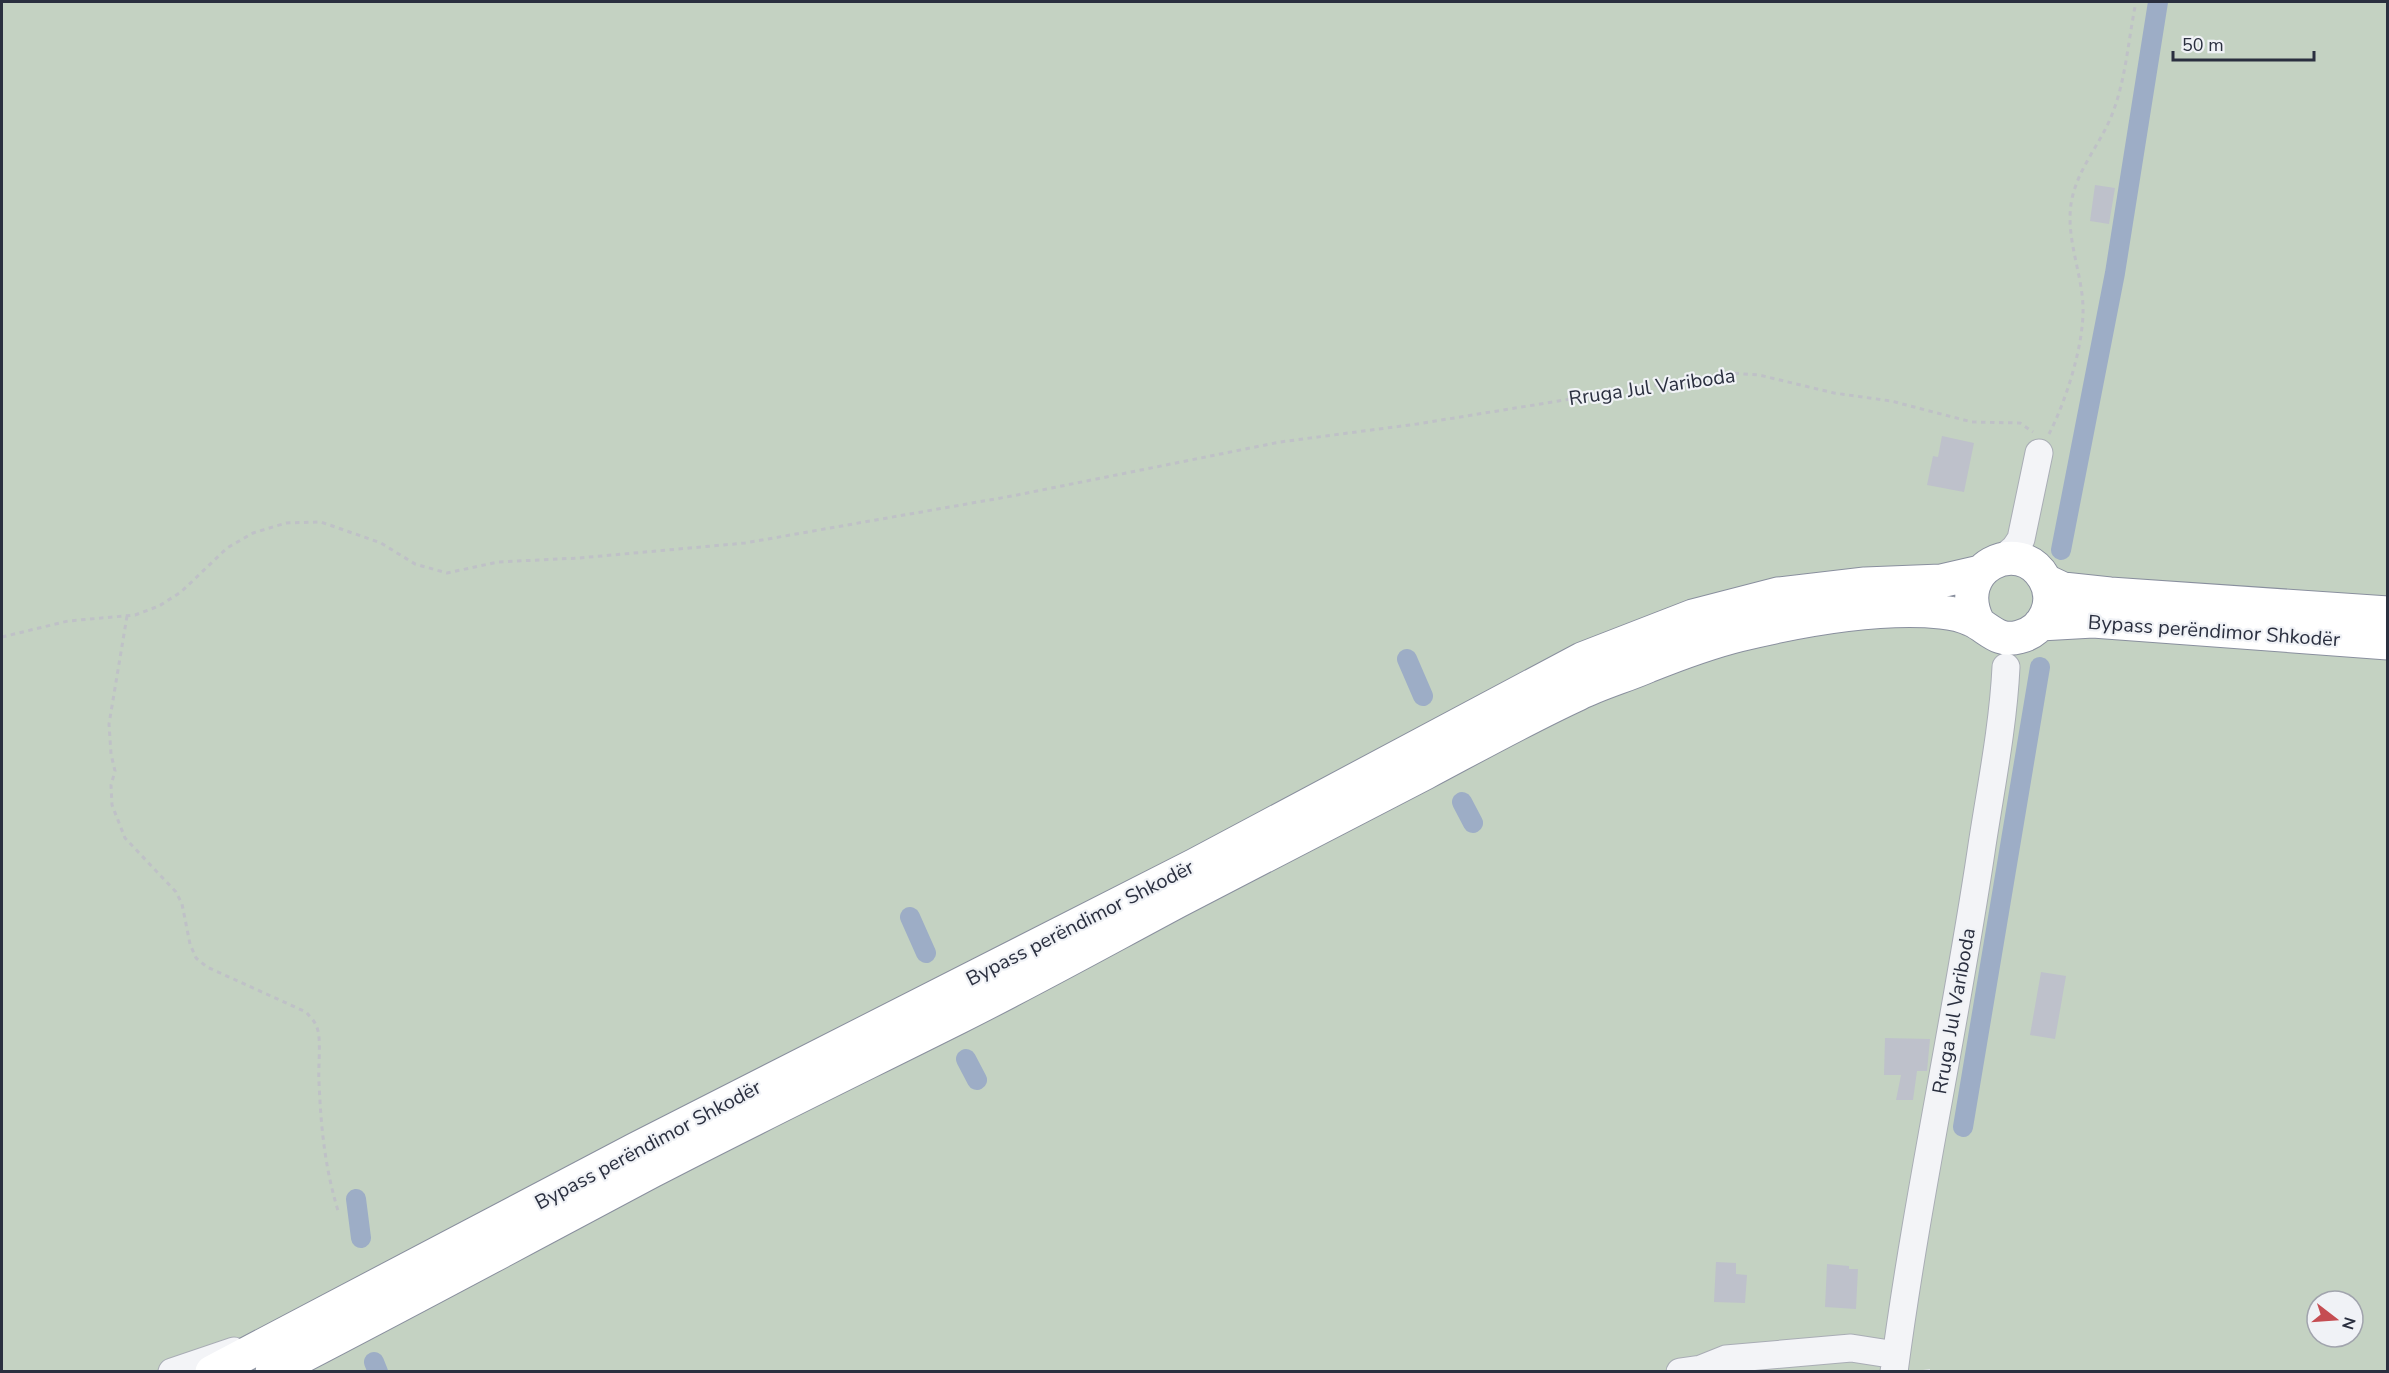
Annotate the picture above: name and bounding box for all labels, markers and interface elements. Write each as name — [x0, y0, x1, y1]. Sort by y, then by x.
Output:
scale bar — [2173, 24, 2314, 62]
text: 50 m — [2182, 33, 2224, 57]
street label: Rruga Jul Variboda — [1567, 362, 1737, 412]
street label: Bypass perëndimor Shkodër — [2087, 609, 2341, 653]
street label: Bypass perëndimor Shkodër — [961, 854, 1199, 992]
street label: Rruga Jul Variboda — [1926, 926, 1982, 1096]
street label: Bypass perëndimor Shkodër — [530, 1074, 766, 1216]
north arrow — [2305, 1289, 2365, 1349]
text: N — [2336, 1314, 2361, 1332]

